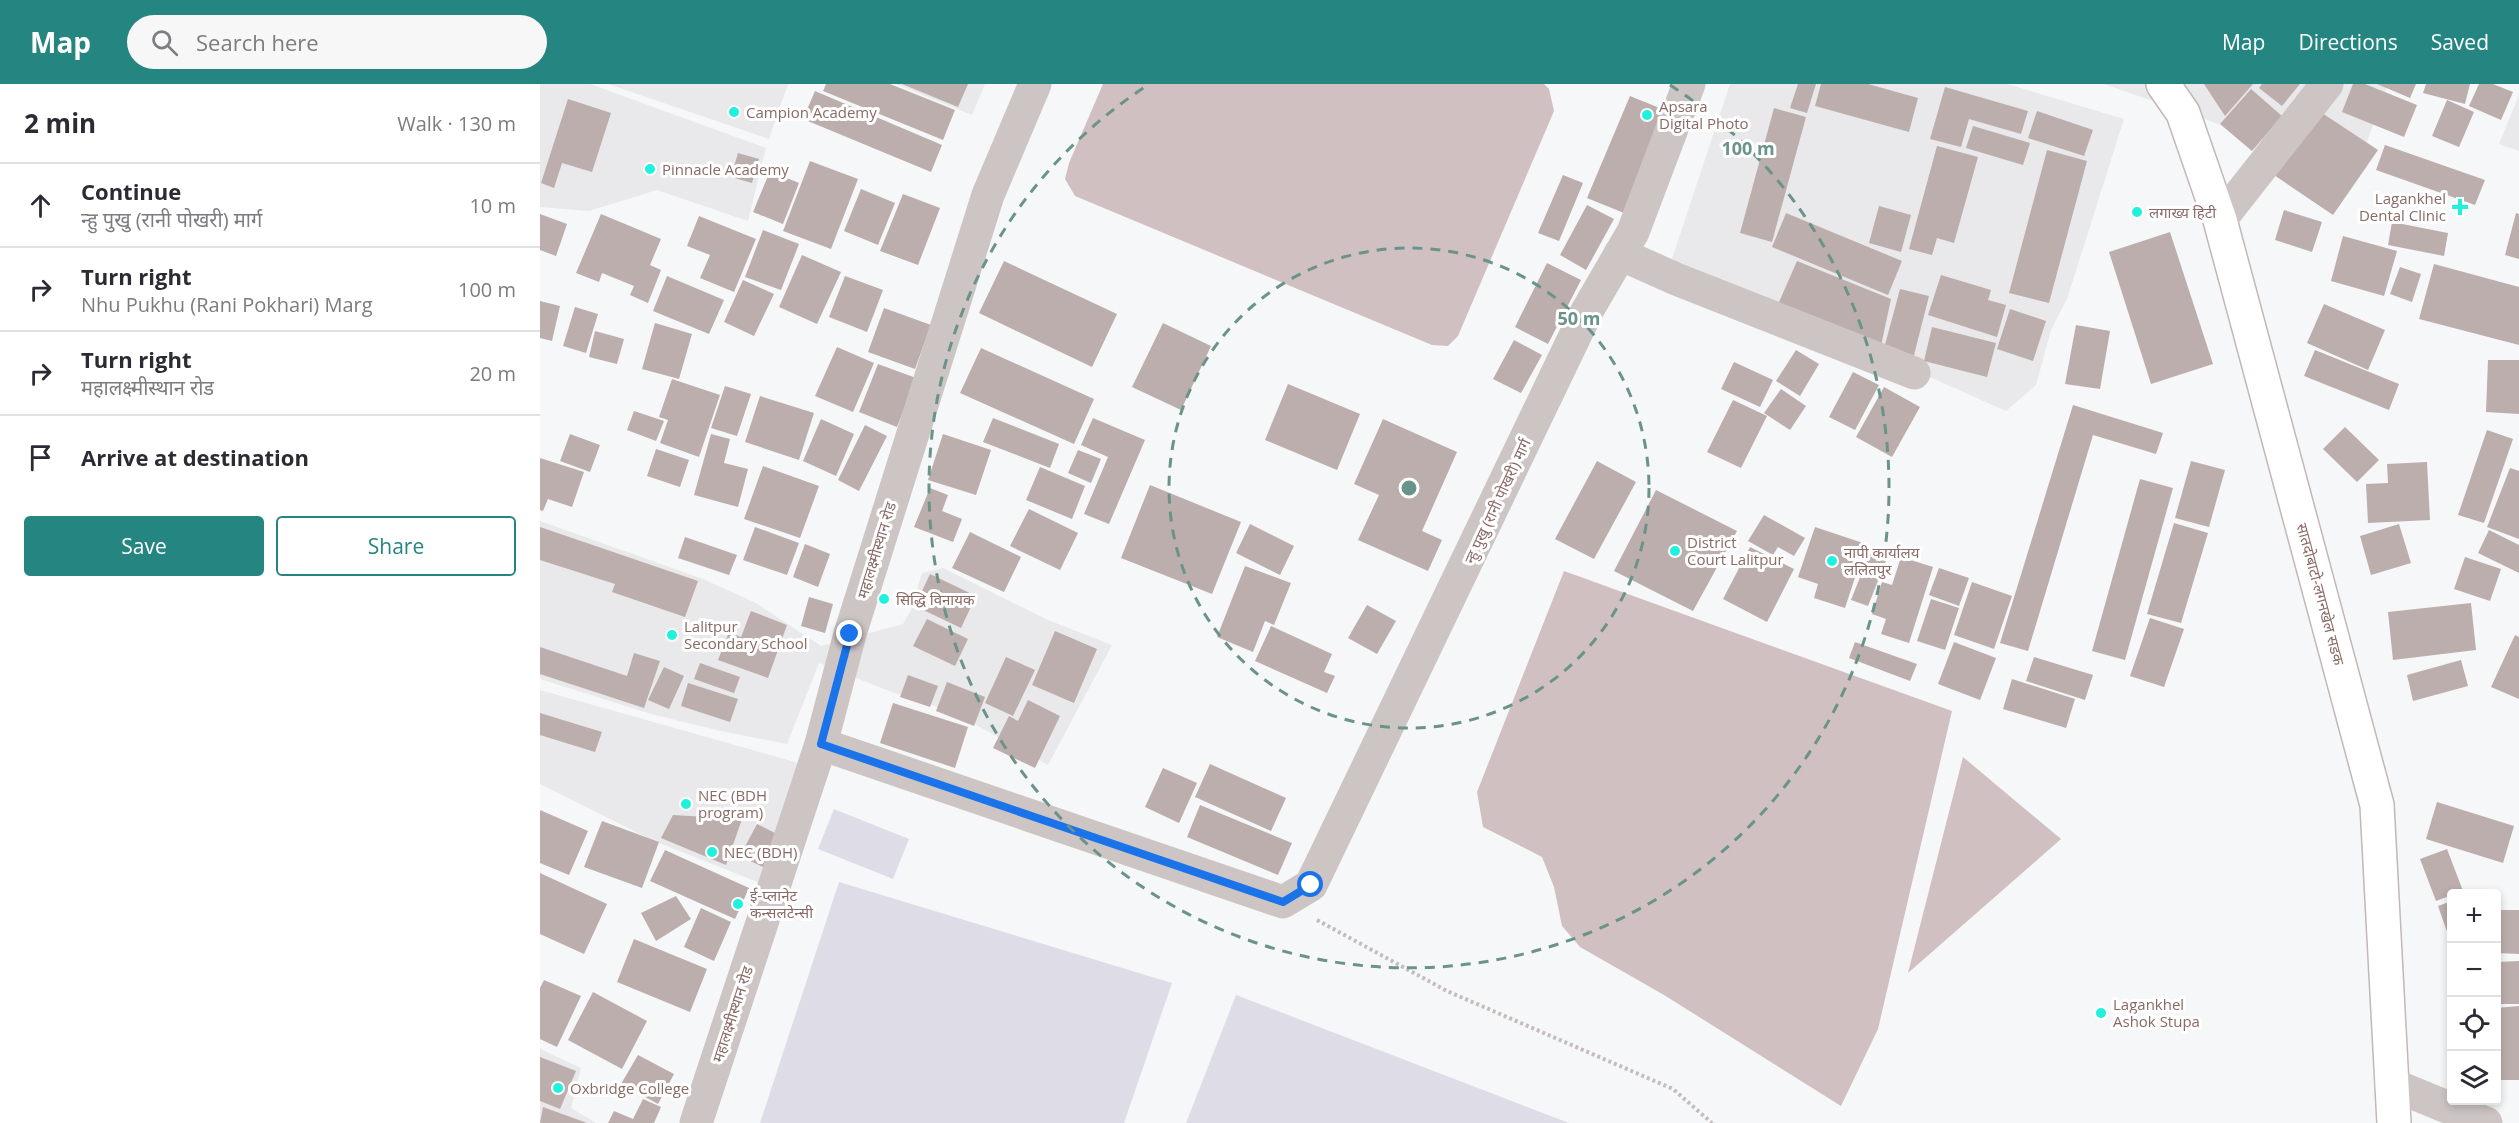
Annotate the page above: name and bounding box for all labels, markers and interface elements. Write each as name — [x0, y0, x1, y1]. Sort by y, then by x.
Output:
search box — [127, 15, 547, 69]
text: Map — [30, 23, 91, 61]
icon: search — [148, 26, 181, 59]
text: Search here — [196, 27, 319, 57]
text: Map — [2222, 28, 2265, 56]
text: Directions — [2298, 28, 2398, 56]
text: Saved — [2431, 28, 2489, 56]
place label: Apsara Digital Photo — [1659, 96, 1749, 133]
place label: Campion Academy — [746, 102, 877, 122]
text: 2 min — [24, 105, 96, 141]
marker: Campion Academy — [727, 105, 741, 119]
marker: Apsara Digital Photo — [1640, 108, 1654, 122]
text: Walk · 130 m — [397, 110, 516, 137]
text: 100 m — [1721, 136, 1775, 160]
place label: Pinnacle Academy — [662, 159, 789, 179]
marker: Pinnacle Academy — [643, 162, 657, 176]
text: Continue — [81, 176, 181, 206]
place label: Lagankhel Dental Clinic — [2359, 188, 2446, 225]
icon: ahead — [24, 189, 57, 222]
text: 10 m — [469, 192, 516, 219]
marker: Lagankhel Dental Clinic — [2451, 198, 2469, 216]
place label: लगाख्य हिटी — [2149, 202, 2217, 222]
marker: लगाख्य हिटी — [2130, 205, 2144, 219]
text: न्हु पुखु (रानी पोखरी) मार्ग — [81, 206, 262, 233]
text: Turn right — [81, 261, 192, 291]
icon: right — [24, 273, 57, 306]
text: 100 m — [458, 276, 516, 303]
text: Nhu Pukhu (Rani Pokhari) Marg — [81, 291, 373, 318]
text: 50 m — [1558, 306, 1600, 330]
text: Turn right — [81, 344, 192, 374]
icon: right — [24, 357, 57, 390]
text: 20 m — [469, 360, 516, 387]
text: महालक्ष्मीस्थान रोड — [81, 374, 214, 401]
street label: न्हु पुखु (रानी पोखरी) मार्ग — [1459, 434, 1536, 567]
icon: arrive — [24, 441, 57, 474]
text: Arrive at destination — [81, 442, 309, 472]
centre of rings — [1399, 478, 1419, 498]
street label: महालक्ष्मीस्थान रोड — [852, 498, 900, 601]
button: Save — [24, 516, 264, 576]
button: Share — [276, 516, 516, 576]
street label: सातदोबाटो-लगनखेल सडक — [2292, 521, 2350, 668]
place label: District Court Lalitpur — [1687, 532, 1784, 569]
place label: नापी कार्यालय ललितपुर — [1844, 542, 1920, 580]
marker: District Court Lalitpur — [1668, 544, 1682, 558]
marker: नापी कार्यालय ललितपुर — [1825, 554, 1839, 568]
place label: सिद्धि विनायक — [896, 589, 975, 609]
marker: सिद्धि विनायक — [877, 592, 891, 606]
place label: Lalitpur Secondary School — [684, 616, 808, 653]
route end — [836, 620, 862, 646]
marker: Lalitpur Secondary School — [665, 628, 679, 642]
place label: NEC (BDH program) — [698, 785, 767, 822]
marker: NEC (BDH program) — [679, 797, 693, 811]
place label: NEC (BDH) — [724, 842, 797, 862]
marker: NEC (BDH) — [705, 845, 719, 859]
route start — [1297, 871, 1323, 897]
place label: ई-प्लानेट कन्सलटेन्सी — [750, 885, 814, 922]
map controls — [2447, 889, 2501, 1105]
button: + — [2447, 889, 2501, 943]
marker: ई-प्लानेट कन्सलटेन्सी — [731, 897, 745, 911]
button: − — [2447, 943, 2501, 997]
street label: महालक्ष्मीस्थान रोड — [707, 963, 757, 1065]
place label: Lagankhel Ashok Stupa — [2113, 994, 2200, 1031]
button: locate — [2447, 997, 2501, 1051]
marker: Lagankhel Ashok Stupa — [2094, 1006, 2108, 1020]
button: layers — [2447, 1051, 2501, 1105]
place label: Oxbridge College — [570, 1078, 689, 1098]
marker: Oxbridge College — [551, 1081, 565, 1095]

